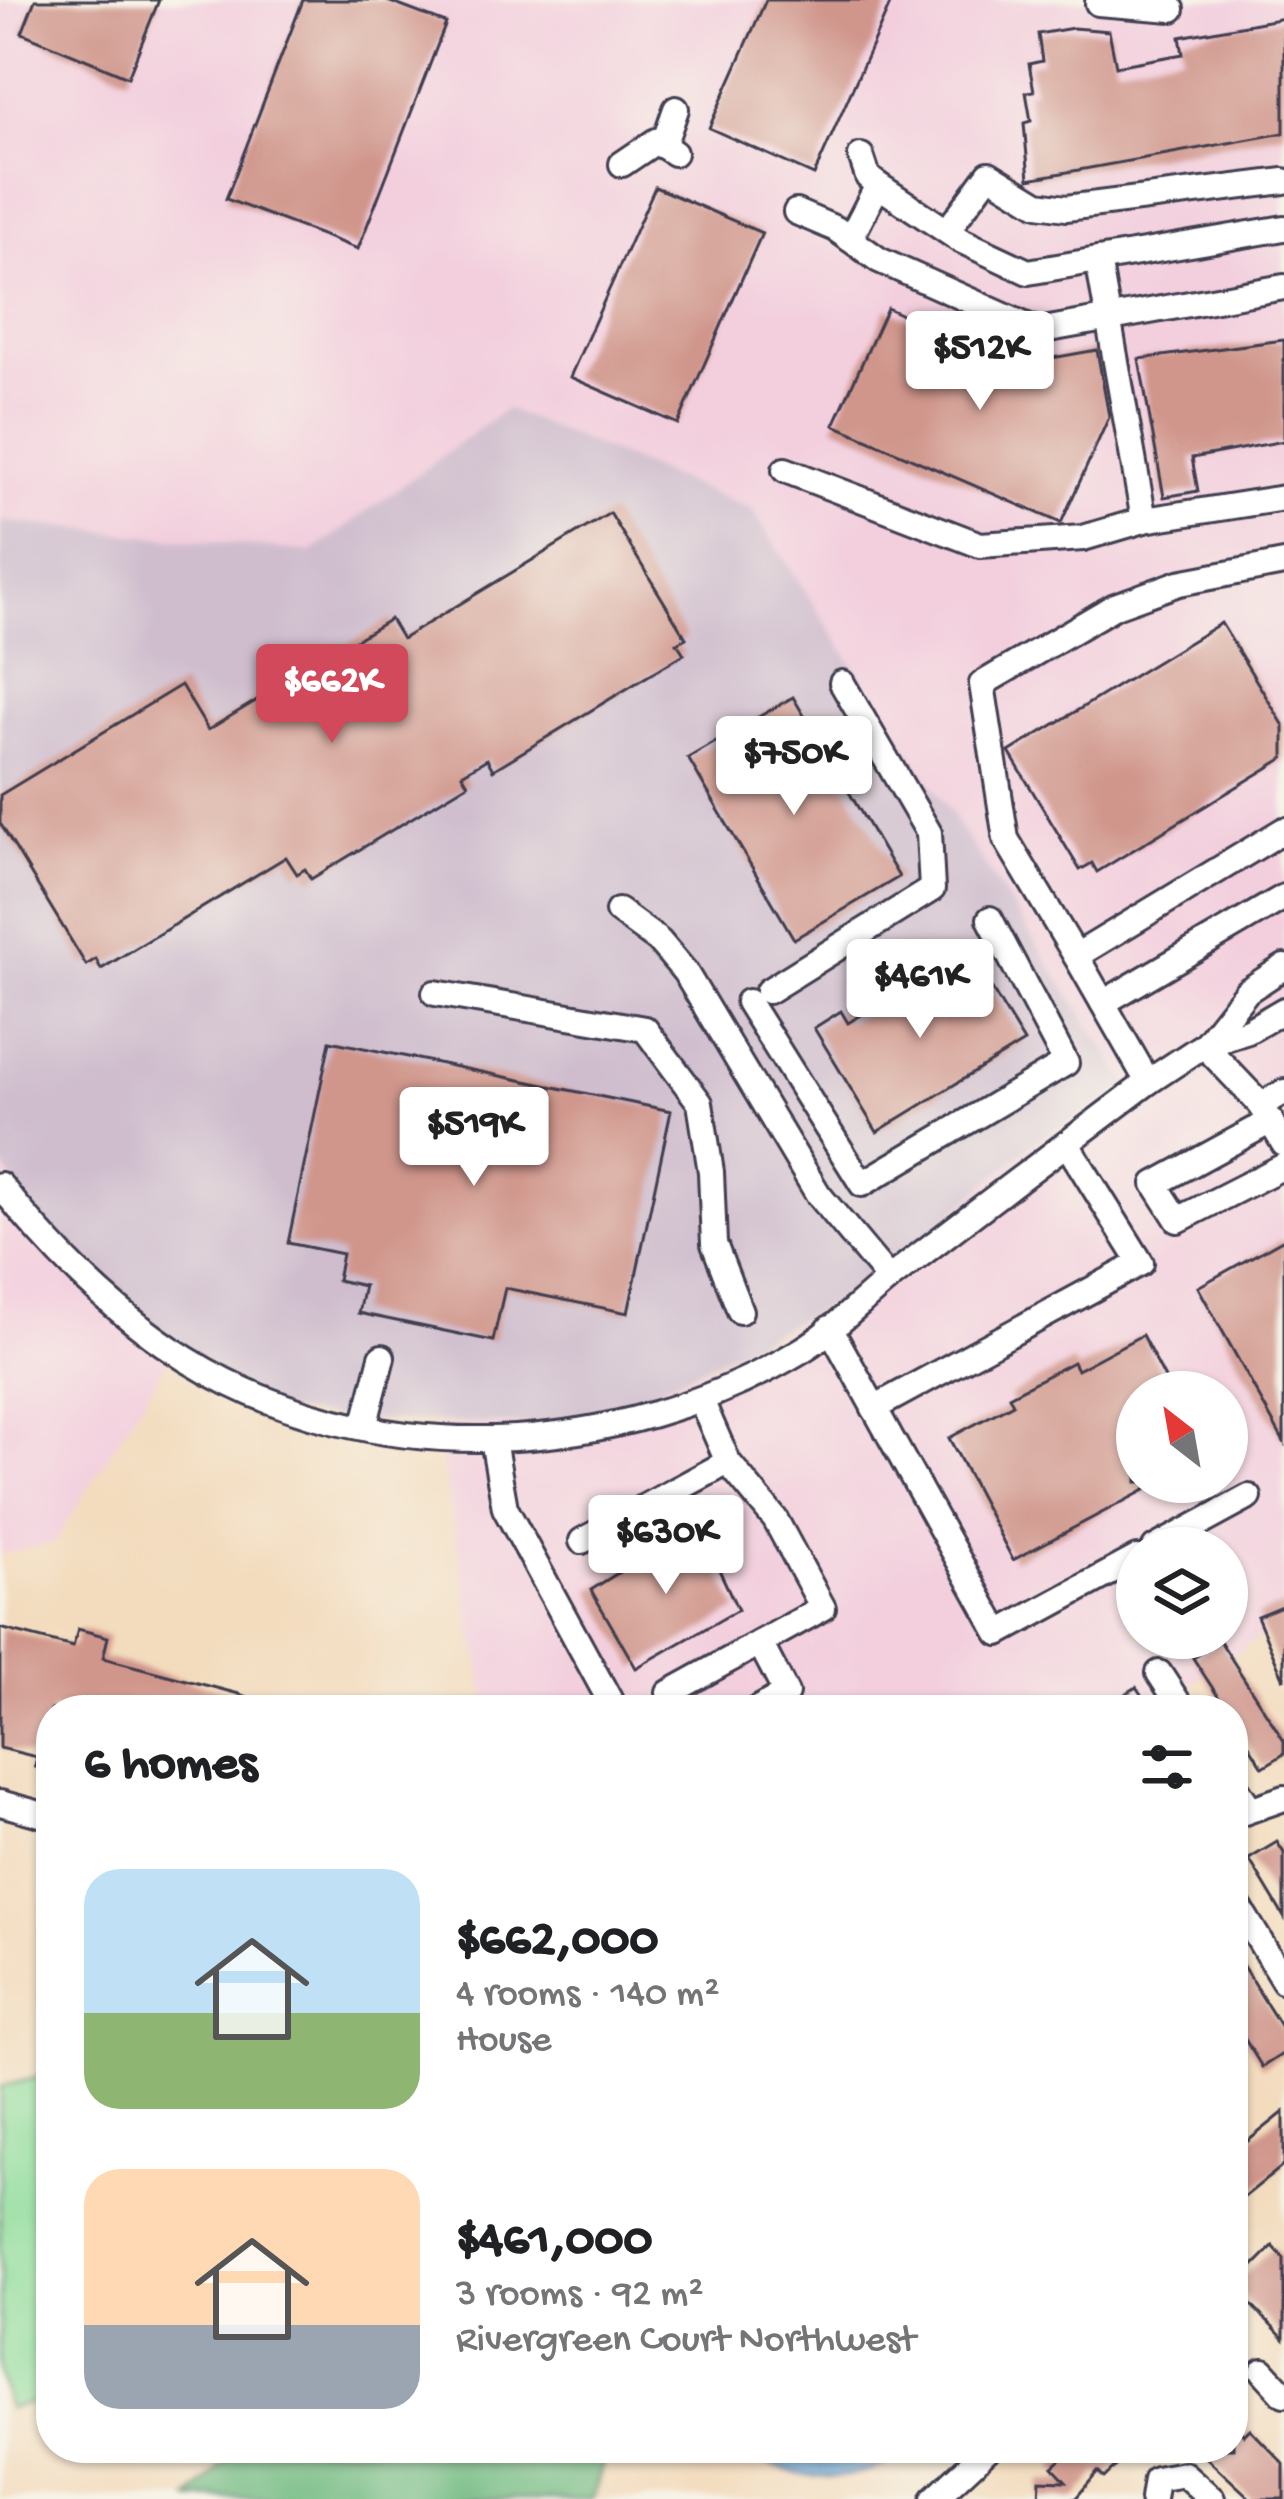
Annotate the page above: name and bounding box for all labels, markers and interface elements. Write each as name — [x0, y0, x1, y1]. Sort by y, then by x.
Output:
pin: $512K — [896, 311, 1064, 413]
text: $512K — [933, 327, 1027, 373]
pin: $662K — [248, 644, 416, 746]
text: $662K — [283, 660, 381, 706]
pin: $750K — [710, 716, 878, 818]
text: $750K — [743, 732, 845, 778]
pin: $461K — [836, 939, 1004, 1041]
text: $461K — [874, 955, 966, 1001]
pin: $519K — [390, 1087, 558, 1189]
text: $519K — [427, 1103, 521, 1149]
north arrow — [1116, 1371, 1248, 1503]
map controls — [1116, 1371, 1248, 1659]
pin: $630K — [582, 1495, 750, 1597]
text: $630K — [615, 1511, 717, 1557]
button: layers — [1116, 1527, 1248, 1659]
icon: filters — [1134, 1734, 1200, 1800]
text: 6 homes — [84, 1737, 257, 1797]
text: $662,000 — [456, 1913, 659, 1973]
icon: home — [180, 1917, 324, 2061]
text: 4 rooms · 140 m² — [456, 1973, 719, 2019]
text: House — [456, 2019, 551, 2065]
text: $461,000 — [456, 2213, 652, 2273]
icon: home — [180, 2217, 324, 2361]
text: 3 rooms · 92 m² — [456, 2273, 704, 2319]
text: Rivergreen Court Northwest — [456, 2319, 916, 2365]

